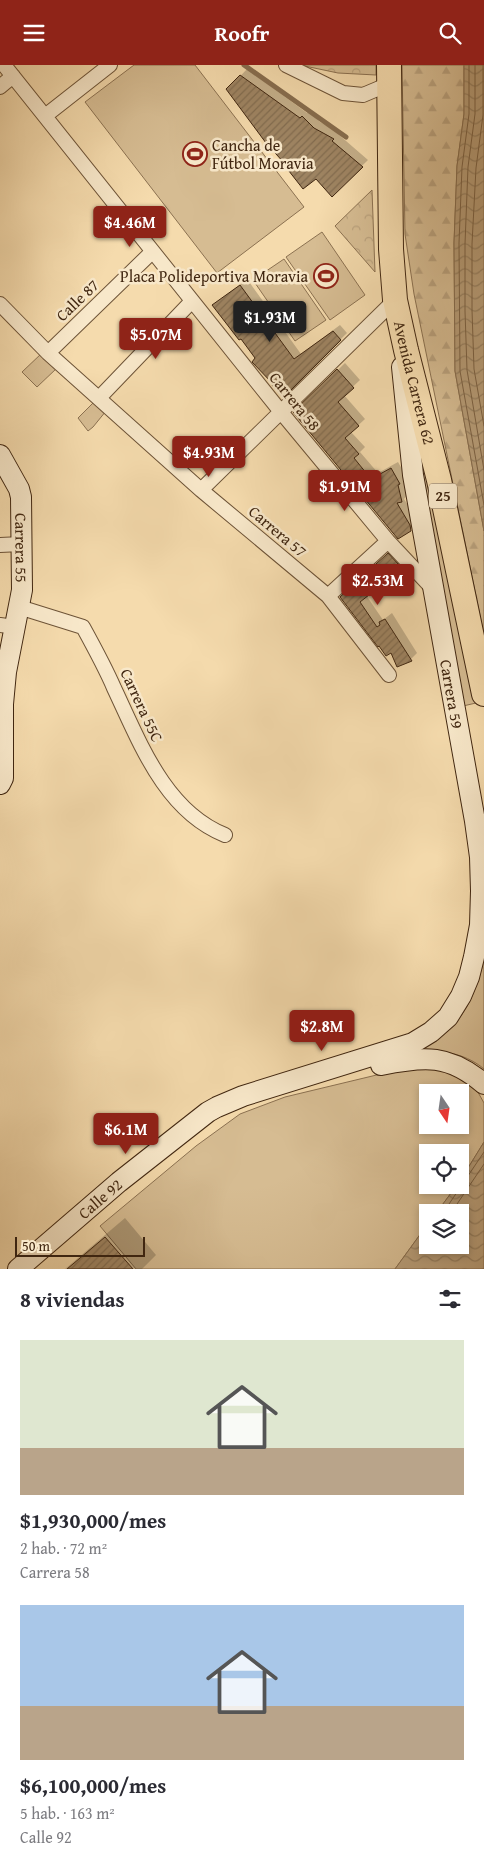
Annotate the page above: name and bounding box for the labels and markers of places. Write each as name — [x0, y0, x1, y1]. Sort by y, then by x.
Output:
place label: Cancha de Fútbol Moravia — [212, 133, 314, 175]
sports icon: Cancha de Fútbol Moravia — [182, 141, 208, 167]
pin: $4.46M — [89, 205, 171, 248]
sports icon: Placa Polideportiva Moravia — [313, 263, 339, 289]
place label: Placa Polideportiva Moravia — [120, 264, 308, 288]
pin: $1.93M — [229, 301, 311, 343]
pin: $5.07M — [115, 317, 197, 360]
pin: $4.93M — [168, 435, 250, 478]
pin: $1.91M — [304, 469, 386, 512]
pin: $2.53M — [337, 563, 419, 606]
pin: $2.8M — [287, 1009, 357, 1052]
pin: $6.1M — [91, 1113, 161, 1155]

